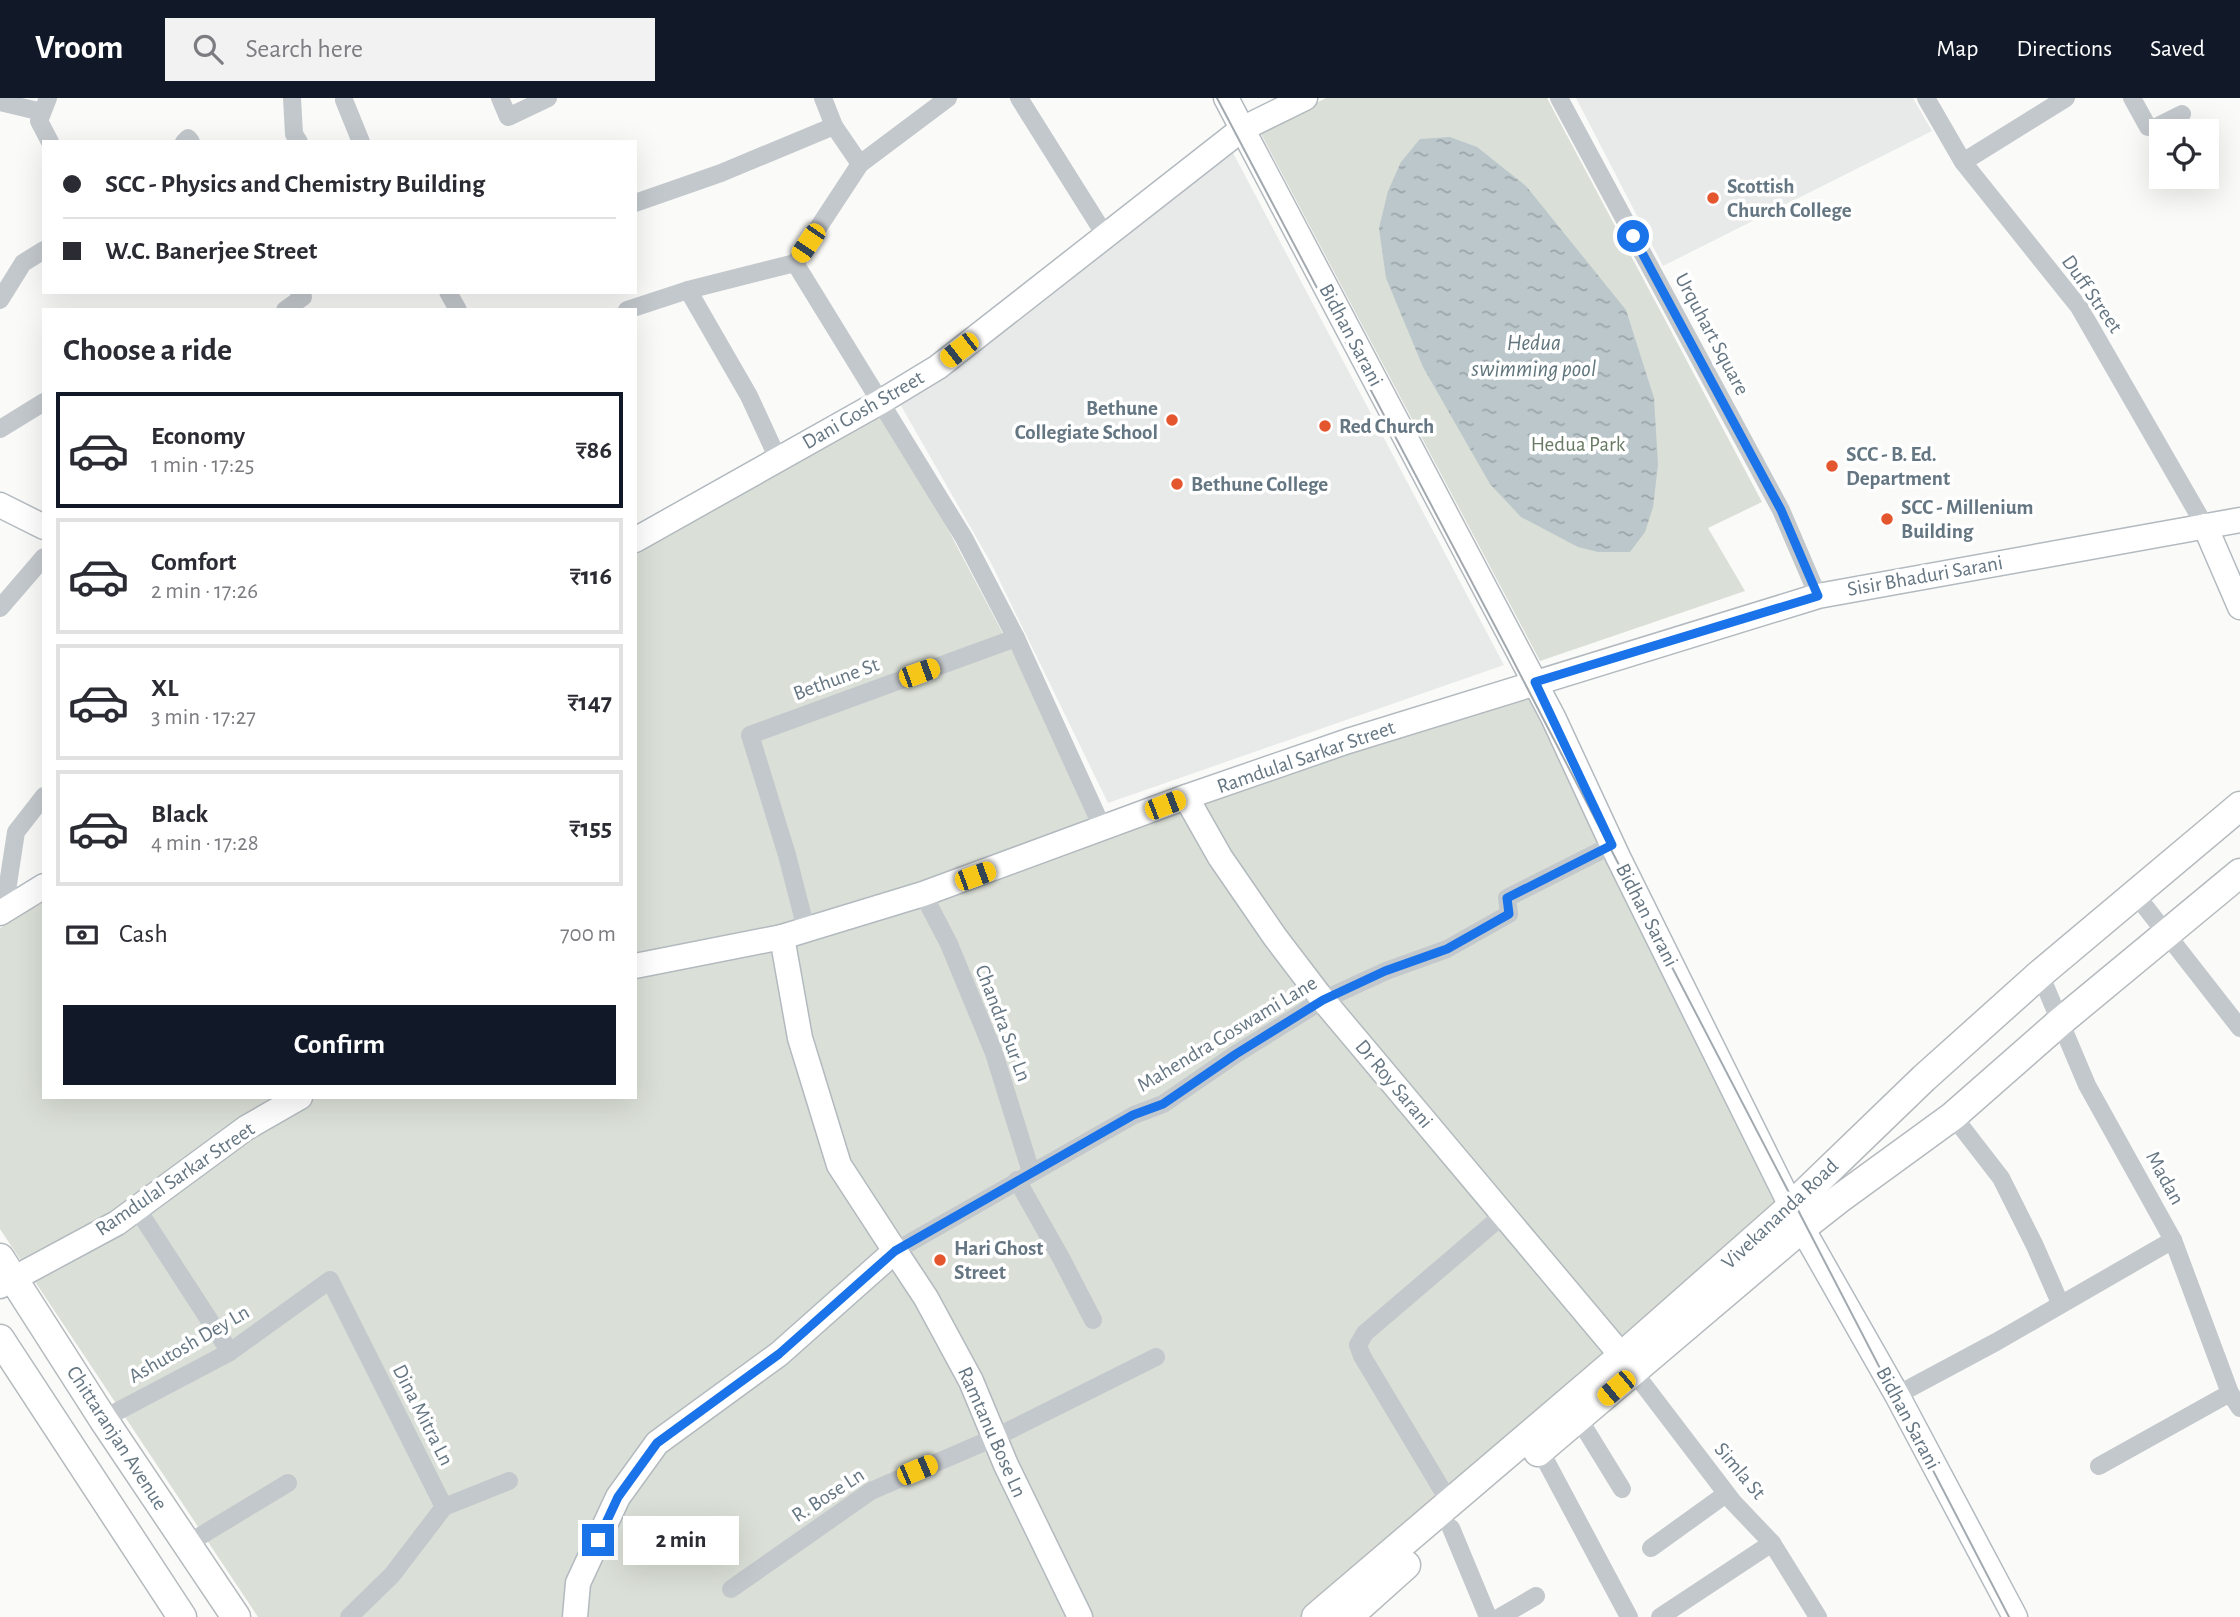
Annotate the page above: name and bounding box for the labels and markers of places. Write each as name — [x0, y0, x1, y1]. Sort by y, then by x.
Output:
place label: Scottish Church College — [1727, 176, 1852, 221]
marker: Scottish Church College — [1705, 190, 1721, 206]
place label: Bethune Collegiate School — [1015, 398, 1158, 443]
marker: Bethune Collegiate School — [1164, 412, 1180, 428]
place label: Red Church — [1339, 416, 1434, 437]
marker: Red Church — [1317, 418, 1333, 434]
place label: SCC - B. Ed. Department — [1846, 444, 1950, 489]
marker: SCC - B. Ed. Department — [1824, 458, 1840, 474]
place label: Bethune College — [1191, 474, 1328, 495]
marker: Bethune College — [1169, 476, 1185, 492]
place label: SCC - Millenium Building — [1901, 497, 2033, 542]
marker: SCC - Millenium Building — [1879, 511, 1895, 527]
place label: Hari Ghost Street — [954, 1238, 1043, 1283]
marker: Hari Ghost Street — [932, 1252, 948, 1268]

